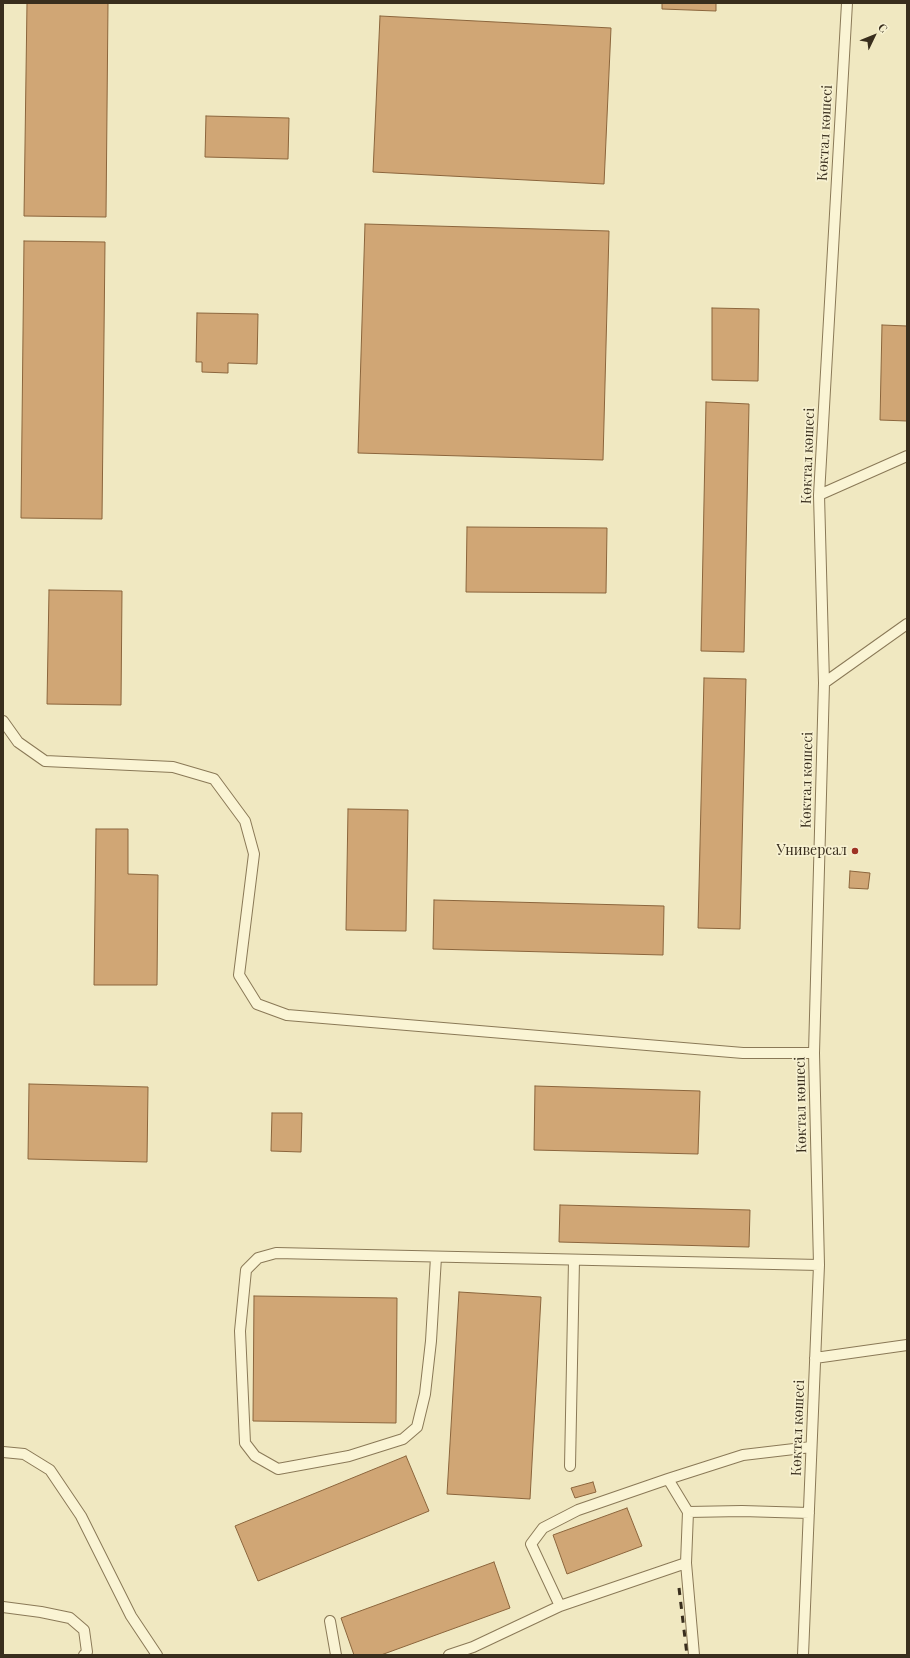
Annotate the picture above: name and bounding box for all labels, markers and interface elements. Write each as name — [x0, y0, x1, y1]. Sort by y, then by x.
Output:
north arrow — [854, 16, 894, 56]
text: С — [875, 20, 891, 35]
street label: Көктал көшесі — [814, 84, 836, 182]
street label: Көктал көшесі — [798, 408, 818, 504]
street label: Көктал көшесі — [798, 732, 816, 828]
place label: Универсал — [777, 843, 847, 859]
marker: Универсал — [850, 846, 860, 856]
street label: Көктал көшесі — [792, 1057, 810, 1153]
street label: Көктал көшесі — [788, 1380, 808, 1476]

